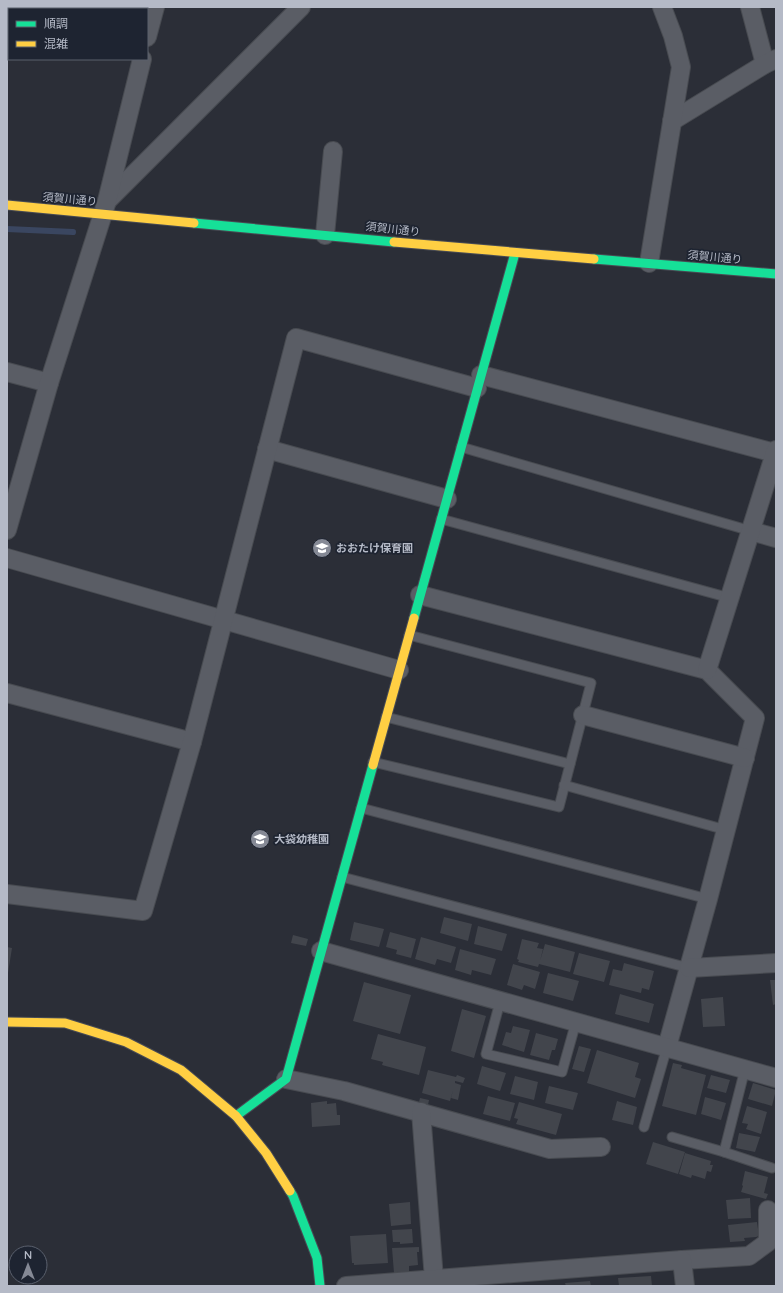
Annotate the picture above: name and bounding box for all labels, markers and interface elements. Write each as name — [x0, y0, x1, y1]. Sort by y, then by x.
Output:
legend — [8, 8, 148, 60]
text: 順調 — [44, 16, 68, 31]
text: 混雑 — [44, 36, 68, 51]
street label: 須賀川通り — [42, 190, 98, 208]
street label: 須賀川通り — [365, 219, 421, 239]
street label: 須賀川通り — [687, 248, 743, 266]
school or university icon: おおたけ保育園 — [311, 537, 333, 559]
place label: おおたけ保育園 — [336, 541, 413, 555]
school or university icon: 大袋幼稚園 — [249, 828, 271, 850]
place label: 大袋幼稚園 — [274, 832, 329, 846]
north arrow — [8, 1245, 48, 1285]
text: N — [24, 1248, 32, 1262]

